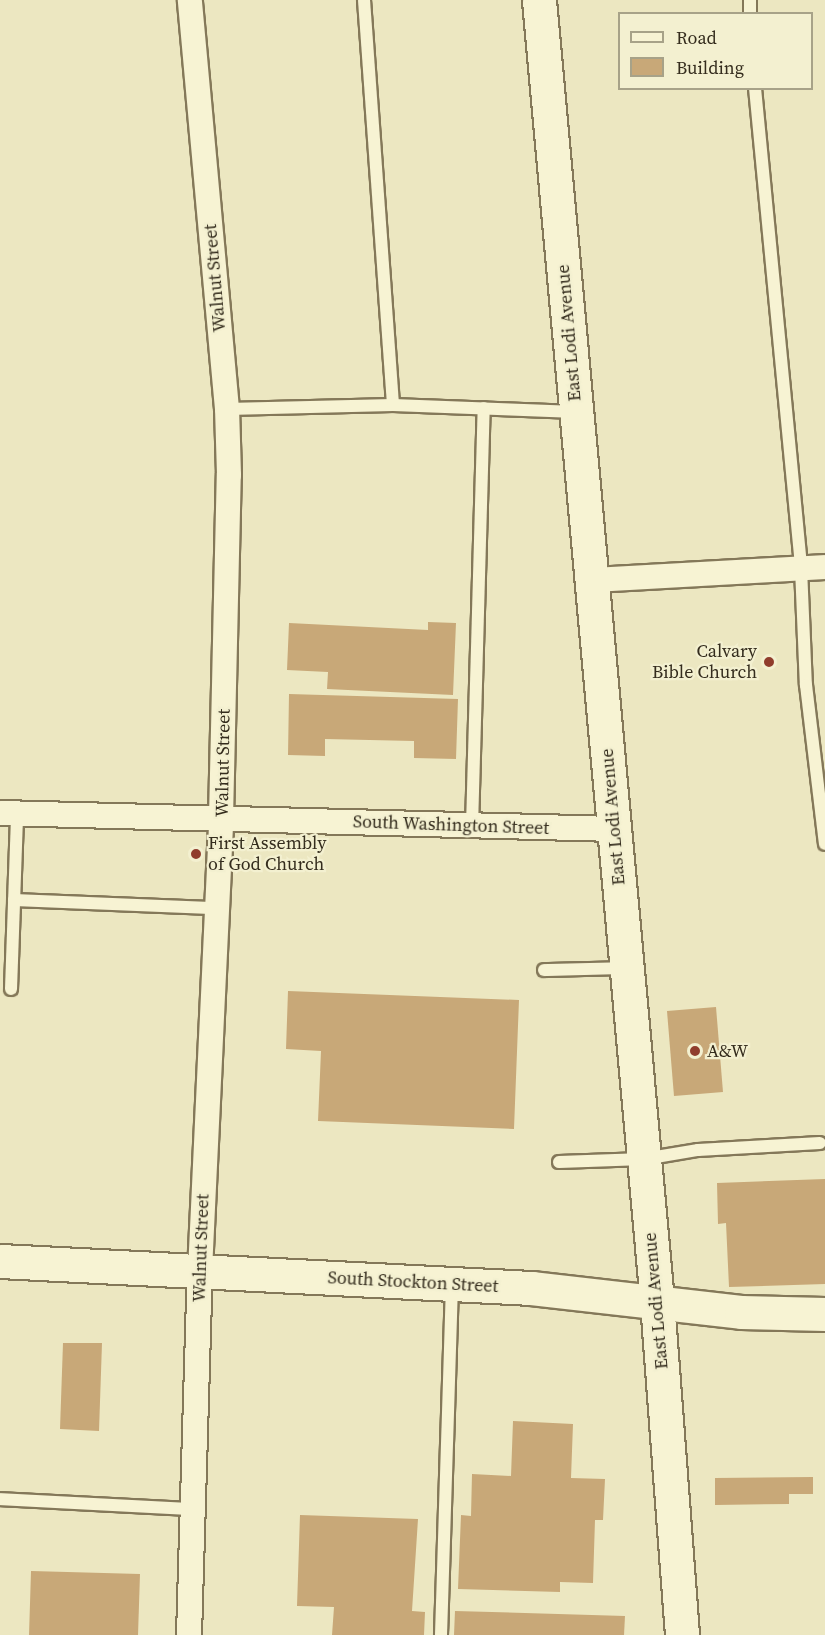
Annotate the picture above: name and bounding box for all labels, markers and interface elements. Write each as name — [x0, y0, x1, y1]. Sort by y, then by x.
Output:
legend — [618, 12, 813, 90]
text: Road — [676, 25, 717, 50]
text: Building — [676, 55, 744, 80]
street label: Walnut Street — [200, 223, 230, 333]
street label: East Lodi Avenue — [552, 264, 586, 402]
place label: Calvary Bible Church — [652, 641, 757, 684]
marker: Calvary Bible Church — [762, 655, 776, 669]
street label: Walnut Street — [211, 709, 235, 817]
street label: East Lodi Avenue — [596, 748, 630, 886]
street label: South Washington Street — [352, 811, 550, 839]
place label: First Assembly of God Church — [208, 833, 326, 876]
marker: First Assembly of God Church — [189, 847, 203, 861]
place label: A&W — [707, 1040, 748, 1062]
marker: A&W — [688, 1044, 702, 1058]
street label: Walnut Street — [188, 1193, 214, 1303]
street label: East Lodi Avenue — [639, 1232, 673, 1370]
street label: South Stockton Street — [327, 1267, 499, 1297]

